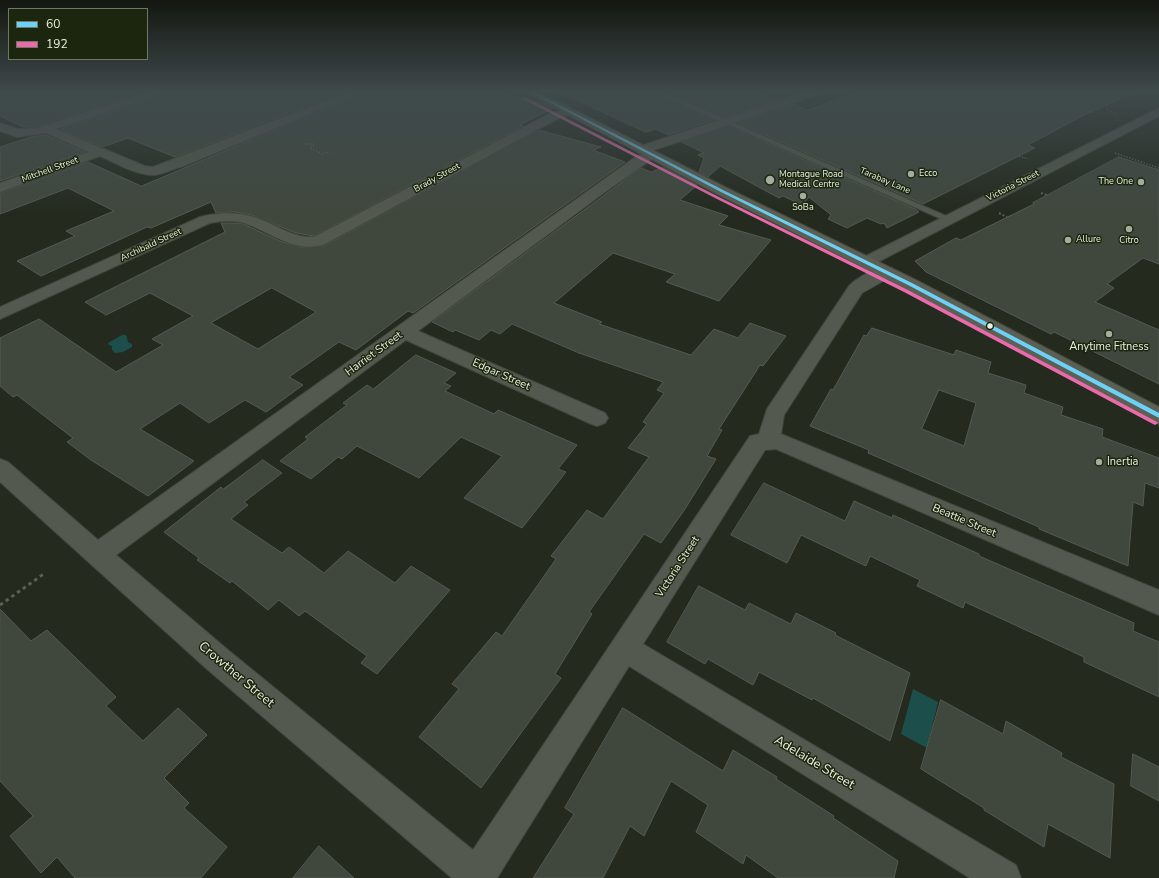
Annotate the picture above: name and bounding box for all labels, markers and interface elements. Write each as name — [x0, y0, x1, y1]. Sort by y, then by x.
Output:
legend — [8, 8, 148, 60]
text: 60 — [46, 16, 60, 32]
text: 192 — [46, 36, 68, 52]
street label: Mitchell Street — [20, 155, 80, 185]
street label: Brady Street — [412, 161, 462, 195]
street label: Tarabay Lane — [858, 165, 912, 197]
street label: Victoria Street — [985, 168, 1041, 204]
marker: Ecco — [906, 169, 916, 179]
place label: Ecco — [919, 169, 937, 179]
place label: Montague Road Medical Centre — [779, 170, 843, 191]
marker: Montague Road Medical Centre — [764, 174, 776, 186]
place label: The One — [1099, 177, 1133, 187]
marker: The One — [1136, 177, 1146, 187]
marker: SoBa — [798, 191, 808, 201]
place label: SoBa — [792, 203, 814, 213]
marker: Citro — [1124, 224, 1134, 234]
street label: Archibald Street — [119, 226, 183, 264]
marker: Allure — [1063, 235, 1073, 245]
place label: Allure — [1076, 235, 1101, 245]
place label: Citro — [1119, 236, 1139, 246]
unlabelled marker — [985, 321, 995, 331]
street label: Harriet Street — [343, 329, 405, 379]
marker: Anytime Fitness — [1104, 329, 1114, 339]
place label: Anytime Fitness — [1069, 340, 1149, 354]
street label: Edgar Street — [470, 356, 532, 394]
place label: Inertia — [1107, 455, 1138, 469]
marker: Inertia — [1094, 457, 1104, 467]
street label: Beattie Street — [930, 502, 998, 540]
street label: Victoria Street — [653, 534, 703, 600]
street label: Crowther Street — [195, 639, 277, 711]
street label: Adelaide Street — [771, 733, 857, 793]

